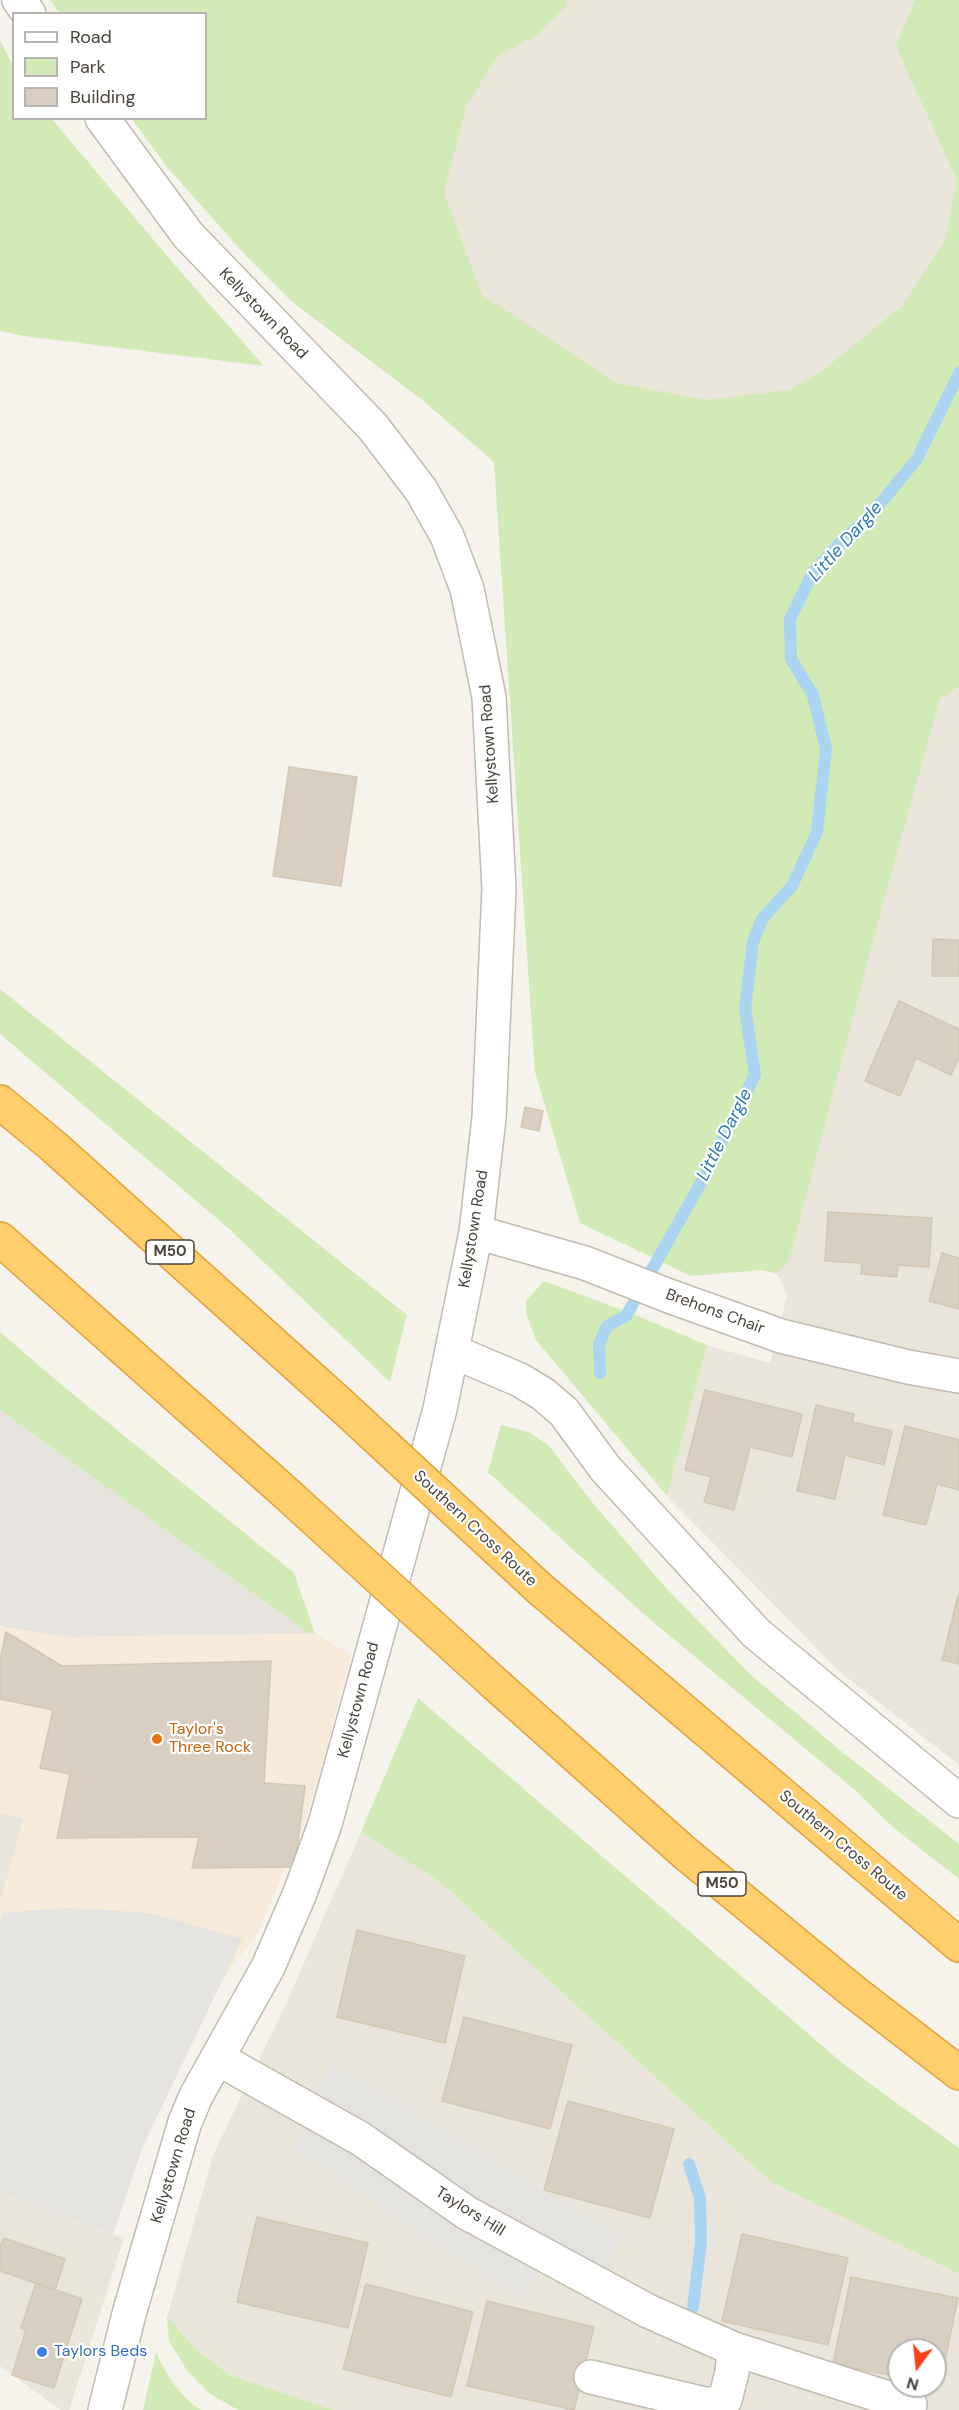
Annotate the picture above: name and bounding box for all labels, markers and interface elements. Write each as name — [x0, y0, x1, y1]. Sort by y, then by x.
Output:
legend — [12, 12, 207, 120]
text: Road — [70, 25, 112, 49]
text: Park — [70, 55, 106, 79]
text: Building — [70, 85, 135, 109]
street label: Kellystown Road — [215, 264, 311, 364]
water label: Little Dargle — [804, 497, 888, 587]
street label: Kellystown Road — [476, 684, 504, 804]
water label: Little Dargle — [693, 1085, 757, 1185]
street label: Kellystown Road — [455, 1169, 493, 1289]
road number: M50 — [146, 1240, 194, 1264]
street label: Brehons Chair — [663, 1285, 767, 1339]
street label: Southern Cross Route — [409, 1467, 541, 1591]
street label: Kellystown Road — [334, 1640, 384, 1760]
place label: Taylor's Three Rock — [169, 1720, 251, 1758]
marker: Taylor's Three Rock — [150, 1732, 164, 1746]
street label: Southern Cross Route — [775, 1787, 911, 1905]
road number: M50 — [698, 1872, 746, 1896]
street label: Kellystown Road — [147, 2106, 201, 2226]
street label: Taylors Hill — [432, 2183, 508, 2241]
north arrow — [887, 2338, 947, 2398]
place label: Taylors Beds — [54, 2342, 147, 2362]
marker: Taylors Beds — [35, 2345, 49, 2359]
text: N — [904, 2372, 921, 2396]

